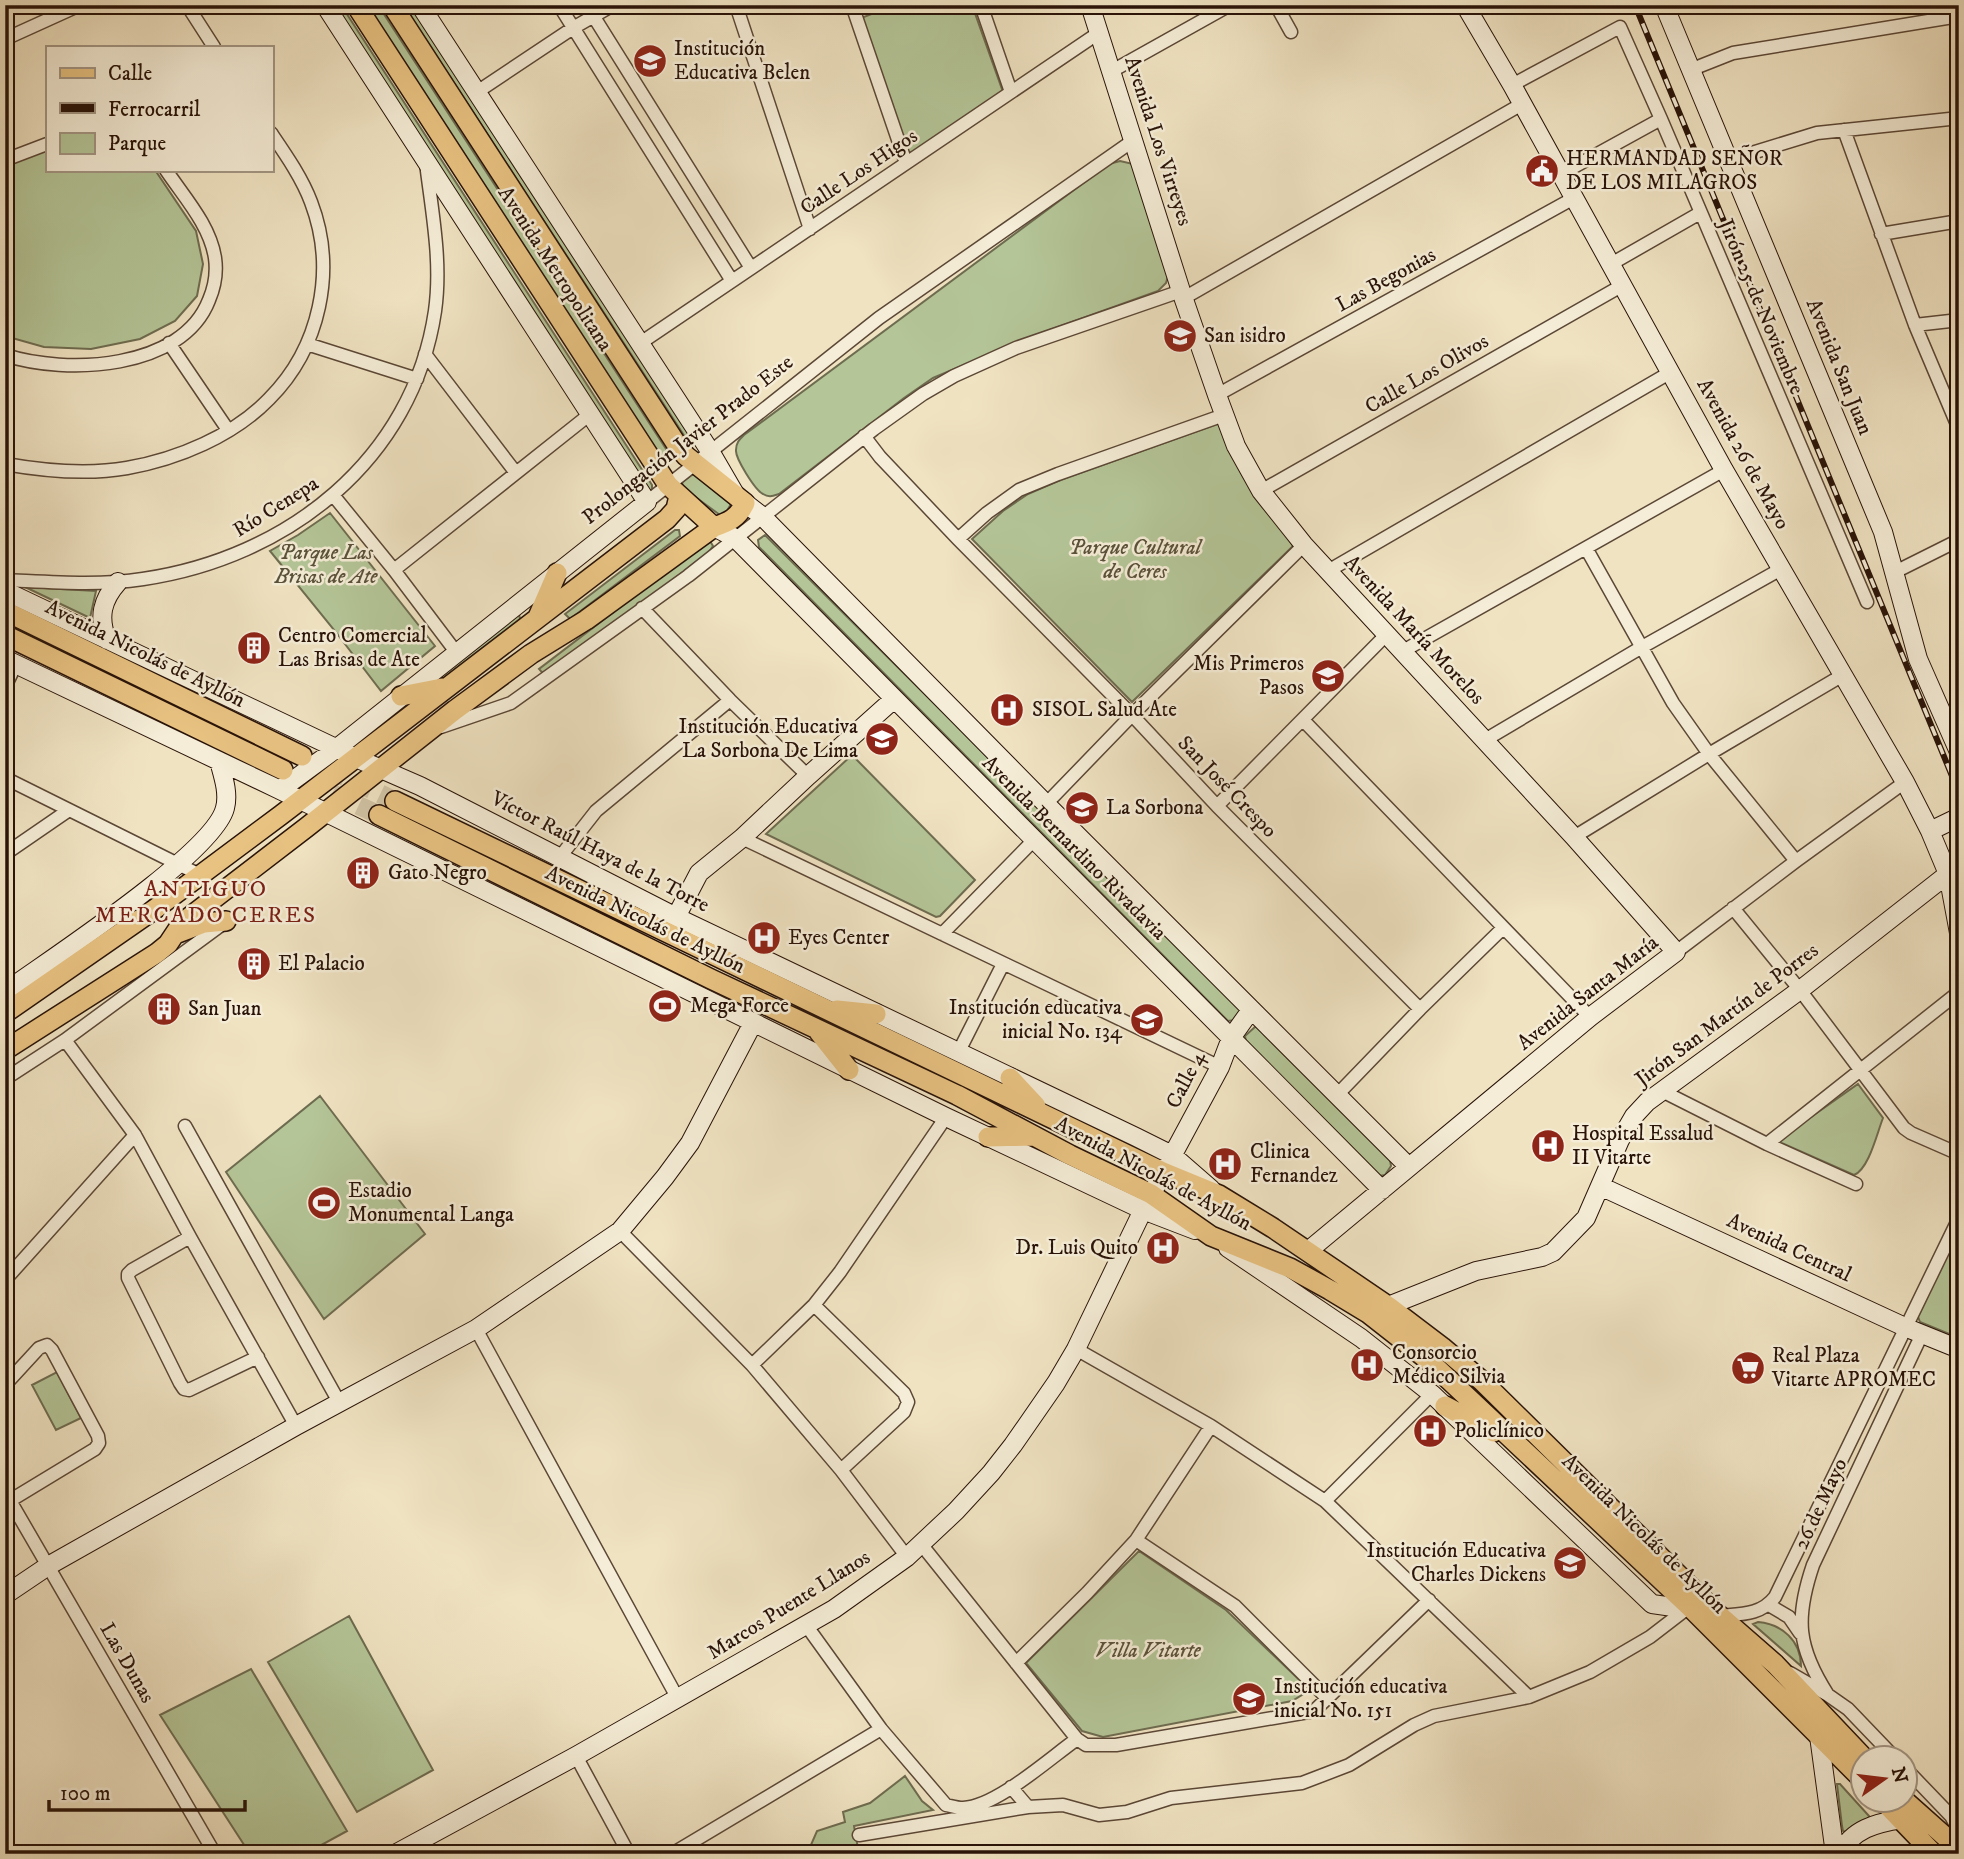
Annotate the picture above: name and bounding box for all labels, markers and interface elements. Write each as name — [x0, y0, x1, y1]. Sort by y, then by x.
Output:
place label: Institución Educativa Belen — [674, 36, 810, 86]
school or university icon: Institución Educativa Belen — [631, 42, 669, 80]
legend — [46, 46, 273, 172]
street label: Avenida Los Virreyes — [1118, 53, 1198, 229]
text: Calle — [108, 61, 152, 87]
text: Ferrocarril — [108, 97, 201, 123]
street label: Calle Los Higos — [795, 123, 923, 221]
text: Parque — [108, 131, 166, 157]
place label: HERMANDAD SEÑOR DE LOS MILAGROS — [1566, 144, 1783, 196]
public building icon: HERMANDAD SEÑOR DE LOS MILAGROS — [1523, 152, 1561, 190]
street label: Avenida Metropolitana — [492, 182, 618, 356]
street label: Jirón 25 de Noviembre — [1712, 214, 1810, 399]
street label: Las Begonias — [1331, 242, 1441, 318]
street label: Avenida San Juan — [1800, 295, 1878, 439]
school or university icon: San isidro — [1161, 317, 1199, 355]
place label: San isidro — [1204, 323, 1286, 349]
street label: Calle Los Olivos — [1361, 328, 1493, 420]
street label: Prolongación Javier Prado Este — [577, 349, 799, 531]
street label: Avenida 26 de Mayo — [1691, 374, 1795, 534]
street label: Río Cenepa — [228, 471, 324, 543]
park label: Parque Cultural de Ceres — [1069, 535, 1204, 585]
park label: Parque Las Brisas de Ate — [274, 540, 378, 590]
street label: Avenida María Morelos — [1338, 550, 1490, 710]
street label: Avenida Nicolás de Ayllón — [41, 594, 249, 714]
place label: Centro Comercial Las Brisas de Ate — [278, 623, 427, 673]
building icon: Centro Comercial Las Brisas de Ate — [235, 629, 273, 667]
place label: Mis Primeros Pasos — [1193, 651, 1304, 701]
school or university icon: Mis Primeros Pasos — [1309, 657, 1347, 695]
hospital icon: SISOL Salud Ate — [988, 691, 1026, 729]
place label: SISOL Salud Ate — [1032, 697, 1177, 723]
place label: Institución Educativa La Sorbona De Lima — [679, 714, 858, 764]
school or university icon: Institución Educativa La Sorbona De Lima — [863, 720, 901, 758]
street label: San José Crespo — [1172, 731, 1282, 843]
street label: Avenida Bernardino Rivadavia — [976, 750, 1172, 946]
street label: Víctor Raúl Haya de la Torre — [486, 785, 714, 919]
school or university icon: La Sorbona — [1063, 789, 1101, 827]
place label: La Sorbona — [1106, 795, 1204, 821]
building icon: Gato Negro — [344, 854, 382, 892]
place label: Gato Negro — [388, 860, 487, 886]
street label: Avenida Nicolás de Ayllón — [541, 860, 749, 980]
district label: ANTIGUO MERCADO CERES — [95, 875, 317, 930]
hospital icon: Eyes Center — [745, 919, 783, 957]
place label: Eyes Center — [788, 925, 890, 951]
street label: Avenida Santa María — [1512, 930, 1664, 1056]
street label: Jirón San Martín de Porres — [1629, 938, 1824, 1094]
building icon: El Palacio — [235, 945, 273, 983]
place label: El Palacio — [278, 951, 365, 977]
sports icon: Mega Force — [646, 987, 684, 1025]
building icon: San Juan — [145, 990, 183, 1028]
place label: Mega Force — [690, 993, 789, 1019]
place label: Institución educativa inicial No. 134 — [949, 995, 1123, 1045]
place label: San Juan — [188, 996, 261, 1022]
school or university icon: Institución educativa inicial No. 134 — [1128, 1001, 1166, 1039]
street label: Calle 4 — [1161, 1046, 1212, 1113]
street label: Avenida Nicolás de Ayllón — [1050, 1111, 1256, 1237]
place label: Hospital Essalud II Vitarte — [1572, 1121, 1714, 1171]
hospital icon: Hospital Essalud II Vitarte — [1529, 1127, 1567, 1165]
place label: Clinica Fernandez — [1250, 1139, 1338, 1189]
hospital icon: Clinica Fernandez — [1206, 1145, 1244, 1183]
place label: Estadio Monumental Langa — [348, 1178, 514, 1228]
sports icon: Estadio Monumental Langa — [305, 1184, 343, 1222]
street label: Avenida Central — [1723, 1208, 1856, 1288]
hospital icon: Dr. Luis Quito — [1144, 1229, 1182, 1267]
place label: Dr. Luis Quito — [1015, 1235, 1138, 1261]
place label: Consorcio Médico Silvia — [1392, 1340, 1505, 1390]
place label: Real Plaza Vitarte APROMEC — [1771, 1343, 1936, 1393]
hospital icon: Consorcio Médico Silvia — [1348, 1346, 1386, 1384]
supermarket icon: Real Plaza Vitarte APROMEC — [1729, 1349, 1767, 1387]
hospital icon: Policlínico — [1411, 1412, 1449, 1450]
place label: Policlínico — [1454, 1418, 1544, 1444]
street label: Avenida Nicolás de Ayllón — [1556, 1449, 1732, 1619]
street label: 26 de Mayo — [1789, 1454, 1853, 1554]
place label: Institución Educativa Charles Dickens — [1367, 1538, 1546, 1588]
street label: Marcos Puente Llanos — [703, 1544, 875, 1666]
school or university icon: Institución Educativa Charles Dickens — [1551, 1544, 1589, 1582]
street label: Las Dunas — [94, 1618, 160, 1708]
park label: Villa Vitarte — [1095, 1638, 1202, 1664]
place label: Institución educativa inicial No. 151 — [1274, 1674, 1447, 1724]
school or university icon: Institución educativa inicial No. 151 — [1230, 1680, 1268, 1718]
north arrow — [1848, 1744, 1918, 1814]
text: N — [1886, 1765, 1912, 1786]
scale bar — [49, 1768, 245, 1812]
text: 100 m — [60, 1781, 111, 1807]

